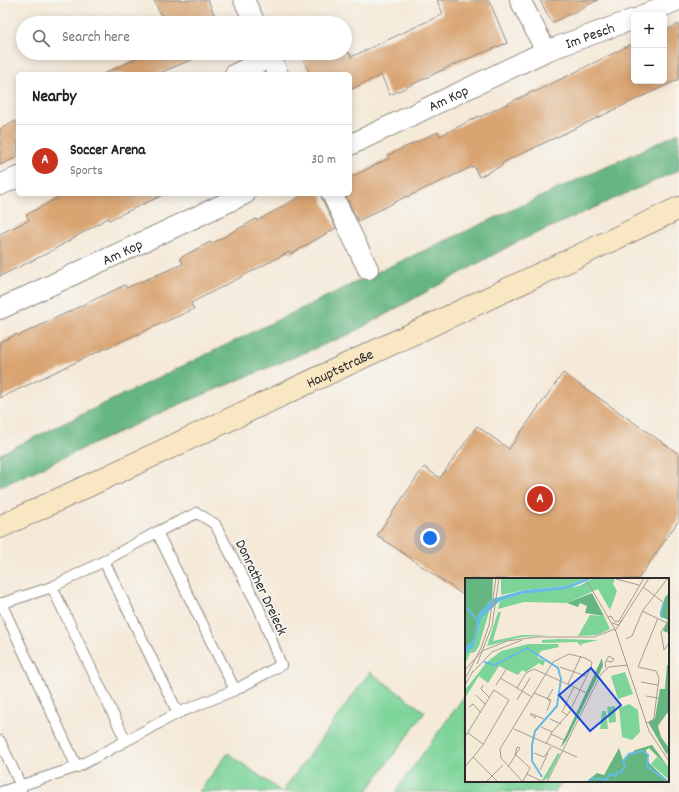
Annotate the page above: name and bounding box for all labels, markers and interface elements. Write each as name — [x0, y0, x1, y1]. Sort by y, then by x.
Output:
map controls — [631, 12, 667, 84]
button: + — [631, 12, 667, 48]
search box — [16, 16, 352, 60]
street label: Im Pesch — [563, 18, 618, 56]
icon: search — [30, 27, 52, 49]
text: Search here — [62, 27, 130, 49]
button: − — [631, 48, 667, 84]
street label: Am Kop — [425, 81, 473, 119]
text: Nearby — [32, 86, 76, 110]
text: Soccer Arena — [70, 140, 145, 162]
text: A — [41, 151, 49, 170]
text: 30 m — [311, 151, 336, 170]
text: Sports — [70, 162, 103, 181]
street label: Am Kop — [99, 234, 147, 272]
street label: Hauptstraße — [303, 344, 378, 395]
pin: A — [527, 484, 553, 514]
your location — [420, 528, 440, 548]
street label: Donrather Dreieck — [228, 536, 292, 639]
inset map — [465, 578, 669, 782]

